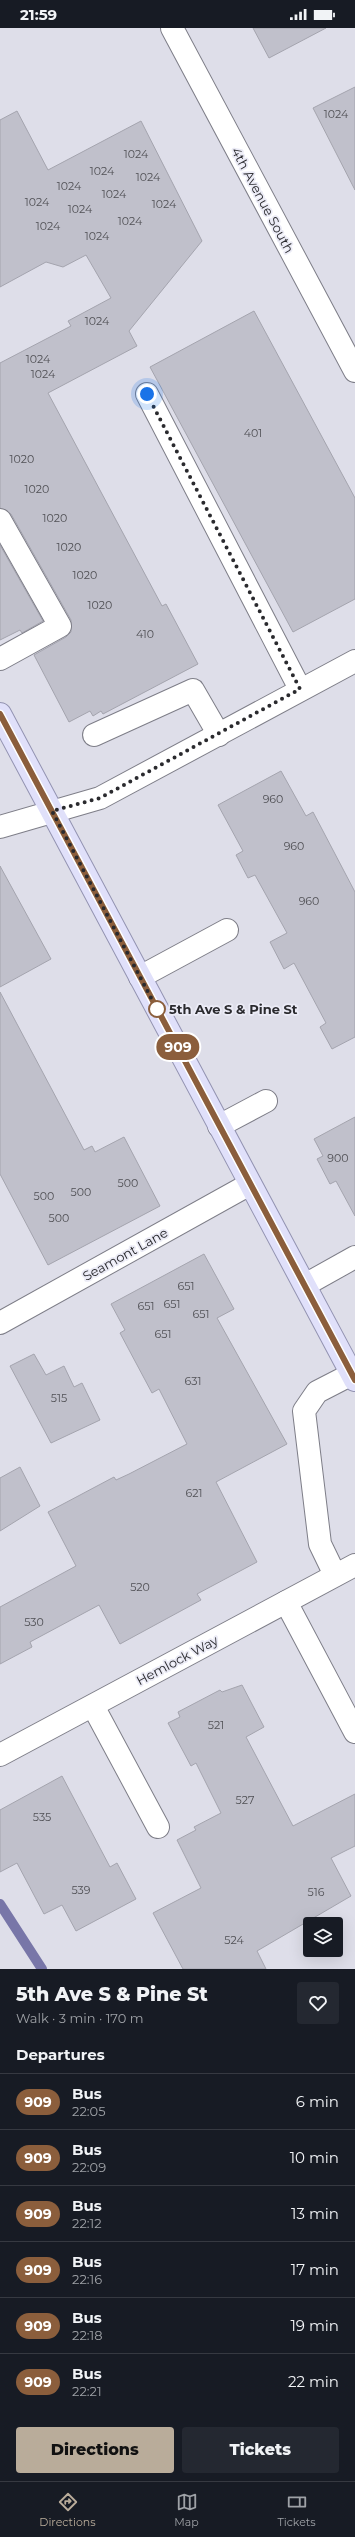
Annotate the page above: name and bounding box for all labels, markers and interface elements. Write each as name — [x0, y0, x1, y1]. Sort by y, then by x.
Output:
text: 21:59 — [20, 5, 57, 24]
house number: 1024 — [324, 107, 349, 121]
street label: 4th Avenue South — [228, 144, 298, 256]
house number: 1024 — [124, 147, 149, 161]
house number: 1024 — [90, 164, 115, 178]
house number: 1024 — [136, 170, 161, 184]
house number: 1024 — [57, 179, 82, 193]
house number: 1024 — [102, 187, 127, 201]
house number: 1024 — [25, 195, 50, 209]
house number: 1024 — [152, 197, 177, 211]
house number: 1024 — [68, 202, 93, 216]
house number: 1024 — [118, 214, 143, 228]
house number: 1024 — [36, 219, 61, 233]
house number: 1024 — [85, 229, 110, 243]
house number: 1024 — [85, 314, 110, 328]
house number: 1024 — [26, 352, 51, 366]
house number: 1024 — [31, 367, 56, 381]
your location — [137, 384, 157, 404]
house number: 401 — [244, 426, 262, 440]
house number: 1020 — [10, 452, 34, 466]
house number: 1020 — [25, 482, 49, 496]
house number: 1020 — [43, 511, 67, 525]
house number: 1020 — [57, 540, 81, 554]
house number: 1020 — [73, 568, 97, 582]
house number: 1020 — [88, 598, 112, 612]
house number: 410 — [136, 627, 154, 641]
house number: 960 — [263, 792, 283, 806]
house number: 960 — [284, 839, 304, 853]
house number: 960 — [299, 894, 319, 908]
marker: 5th Ave S & Pine St — [148, 1000, 166, 1018]
place label: 5th Ave S & Pine St — [169, 1001, 298, 1017]
line badge: 909 — [155, 1034, 201, 1060]
text: 909 — [164, 1038, 192, 1056]
house number: 900 — [327, 1151, 349, 1165]
house number: 500 — [118, 1176, 138, 1190]
house number: 500 — [71, 1185, 91, 1199]
house number: 500 — [34, 1189, 54, 1203]
house number: 500 — [49, 1211, 69, 1225]
street label: Seamont Lane — [80, 1224, 170, 1284]
house number: 651 — [178, 1279, 194, 1293]
house number: 651 — [164, 1297, 180, 1311]
house number: 651 — [138, 1299, 154, 1313]
house number: 651 — [193, 1307, 209, 1321]
house number: 651 — [155, 1327, 171, 1341]
house number: 631 — [185, 1374, 201, 1388]
house number: 515 — [51, 1391, 67, 1405]
house number: 621 — [186, 1486, 202, 1500]
house number: 520 — [130, 1580, 150, 1594]
house number: 530 — [24, 1615, 44, 1629]
street label: Hemlock Way — [133, 1631, 222, 1688]
house number: 521 — [208, 1718, 224, 1732]
house number: 527 — [236, 1793, 254, 1807]
house number: 535 — [33, 1810, 51, 1824]
house number: 539 — [71, 1883, 91, 1897]
house number: 516 — [308, 1885, 325, 1899]
map controls — [303, 1917, 343, 1957]
button: layers — [303, 1917, 343, 1957]
house number: 524 — [224, 1933, 244, 1947]
button: heart — [297, 1982, 339, 2024]
text: 5th Ave S & Pine St — [16, 1983, 208, 2006]
text: Walk · 3 min · 170 m — [16, 2010, 144, 2026]
text: Departures — [16, 2045, 105, 2064]
text: Bus — [72, 2084, 102, 2103]
text: 6 min — [296, 2092, 339, 2111]
text: 909 — [24, 2093, 52, 2111]
text: 22:05 — [72, 2103, 106, 2119]
text: Bus — [72, 2140, 102, 2159]
text: 10 min — [290, 2148, 339, 2167]
text: 909 — [24, 2149, 52, 2167]
text: 22:09 — [72, 2159, 106, 2175]
text: Bus — [72, 2196, 102, 2215]
text: 13 min — [291, 2204, 339, 2223]
text: 909 — [24, 2205, 52, 2223]
text: 22:12 — [72, 2215, 102, 2231]
text: Bus — [72, 2252, 102, 2271]
text: 17 min — [291, 2260, 339, 2279]
text: 909 — [24, 2261, 52, 2279]
text: 22:16 — [72, 2271, 102, 2287]
text: Bus — [72, 2308, 102, 2327]
text: 19 min — [290, 2316, 339, 2335]
text: 909 — [24, 2317, 52, 2335]
text: 22:18 — [72, 2327, 103, 2343]
text: Bus — [72, 2364, 102, 2383]
text: 22 min — [288, 2372, 339, 2391]
text: 909 — [24, 2373, 52, 2391]
text: 22:21 — [72, 2383, 102, 2399]
button: Directions — [16, 2427, 174, 2473]
button: Tickets — [182, 2427, 339, 2473]
tab: Directions — [39, 2491, 96, 2529]
tab: Map — [174, 2491, 199, 2529]
tab: Tickets — [277, 2491, 316, 2529]

